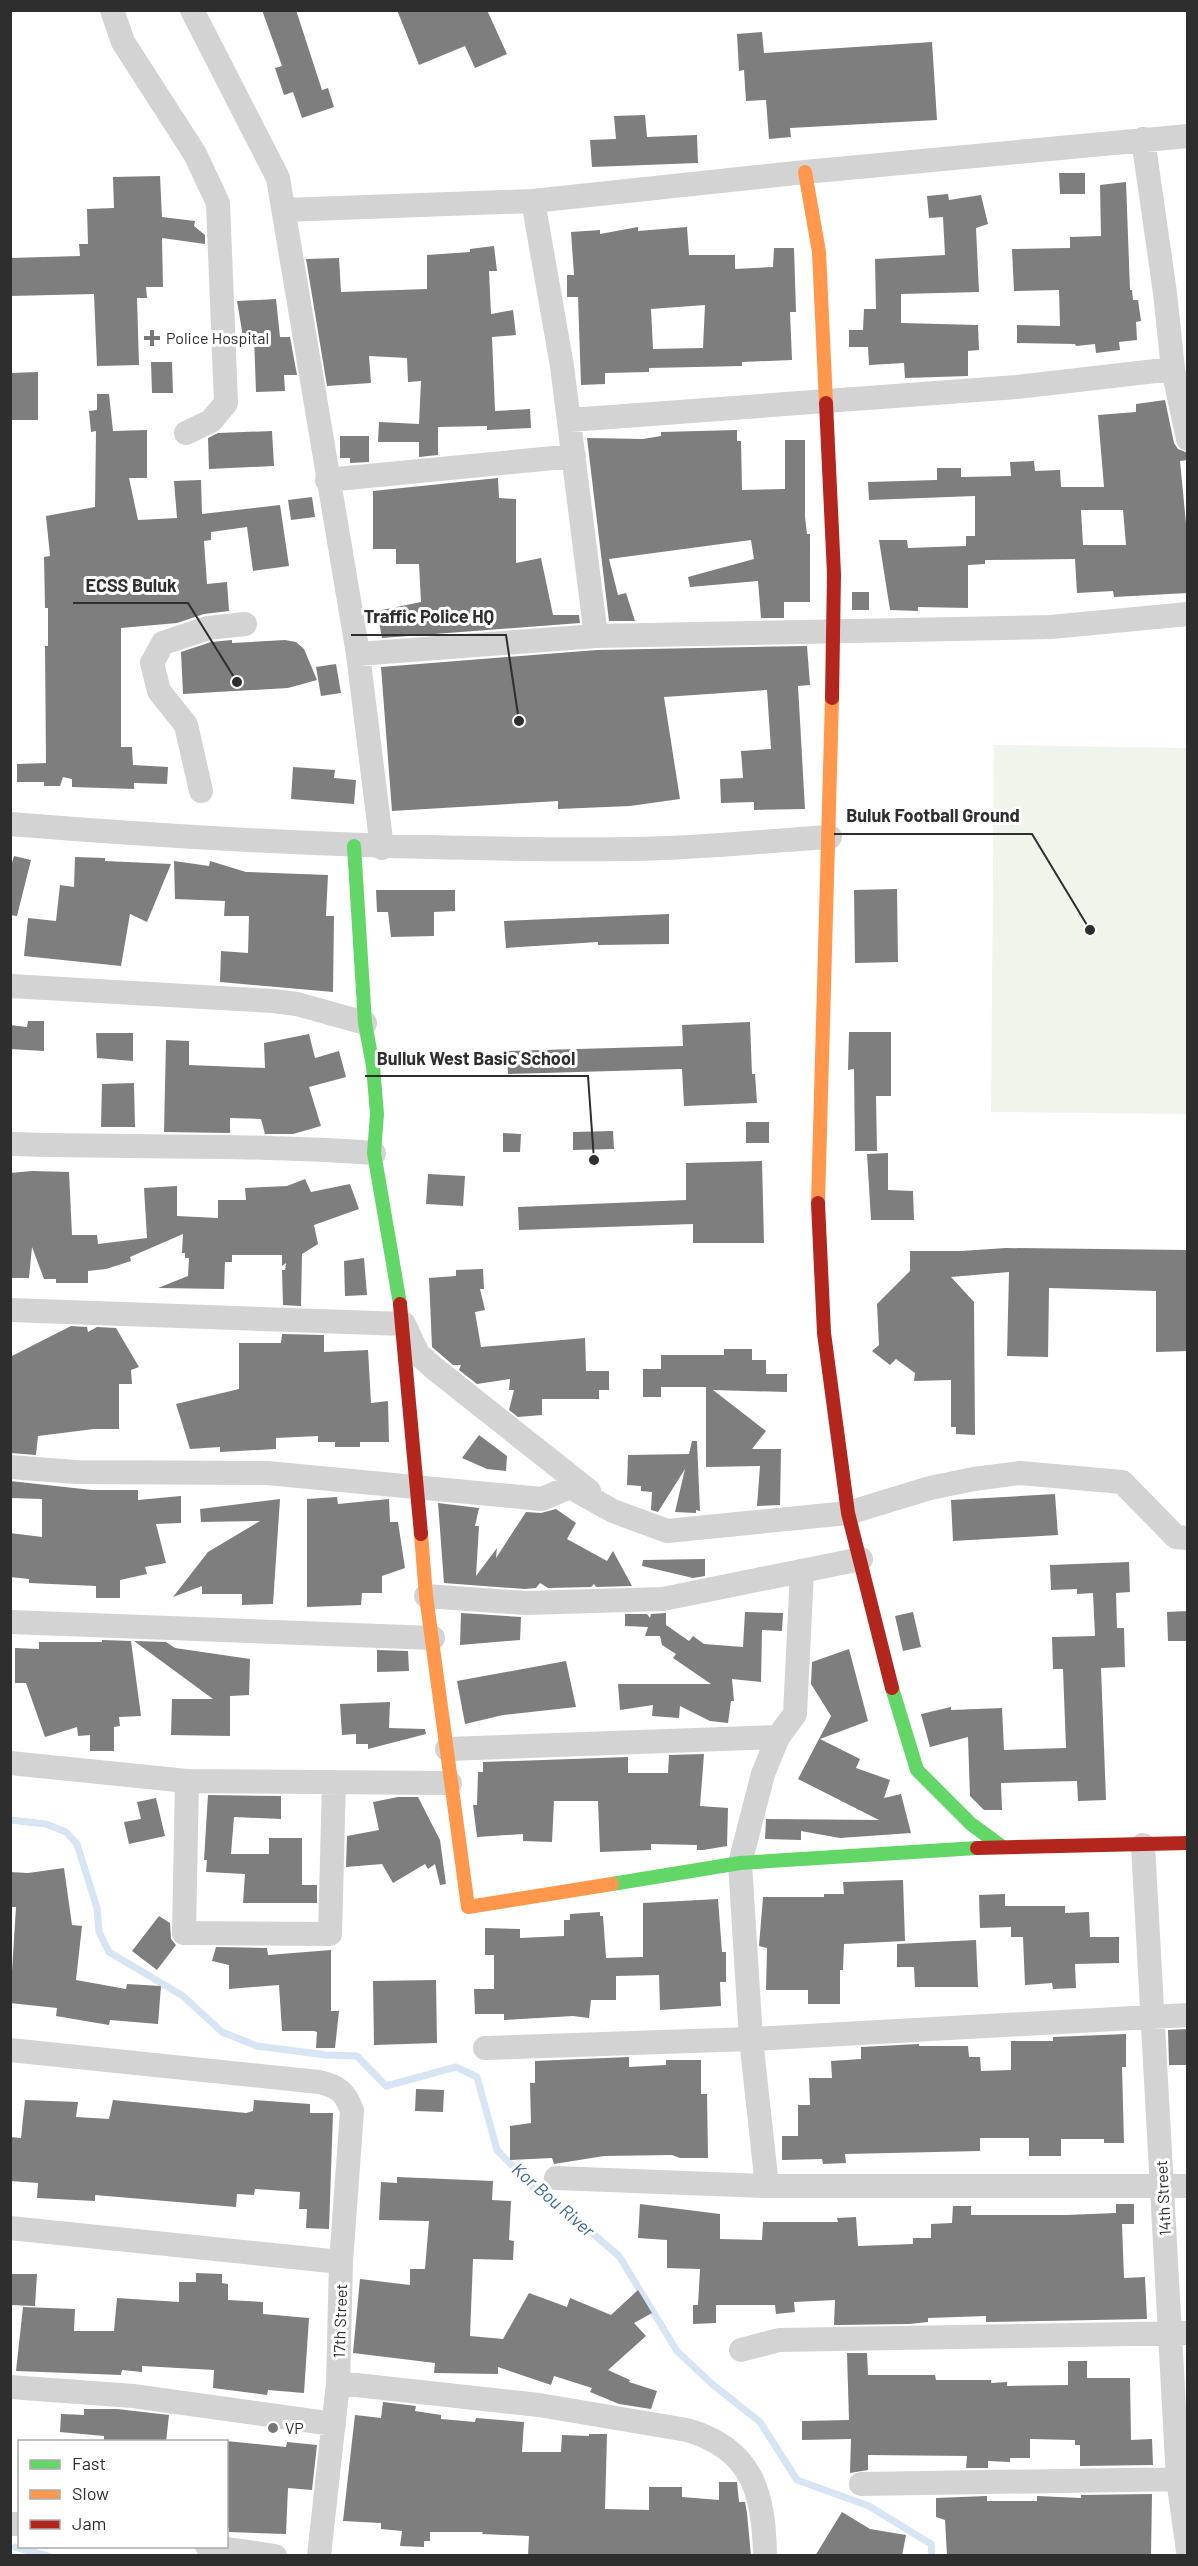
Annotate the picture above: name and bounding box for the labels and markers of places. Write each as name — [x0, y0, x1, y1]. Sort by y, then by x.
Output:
place label: Police Hospital — [166, 328, 269, 347]
marker: Police Hospital — [143, 329, 161, 347]
callout: ECSS Buluk — [73, 567, 188, 603]
callout: Traffic Police HQ — [351, 599, 506, 635]
callout: Buluk Football Ground — [834, 798, 1032, 834]
callout: Bulluk West Basic School — [365, 1040, 588, 1076]
place label: VP — [285, 2418, 304, 2437]
marker: VP — [266, 2421, 280, 2435]

